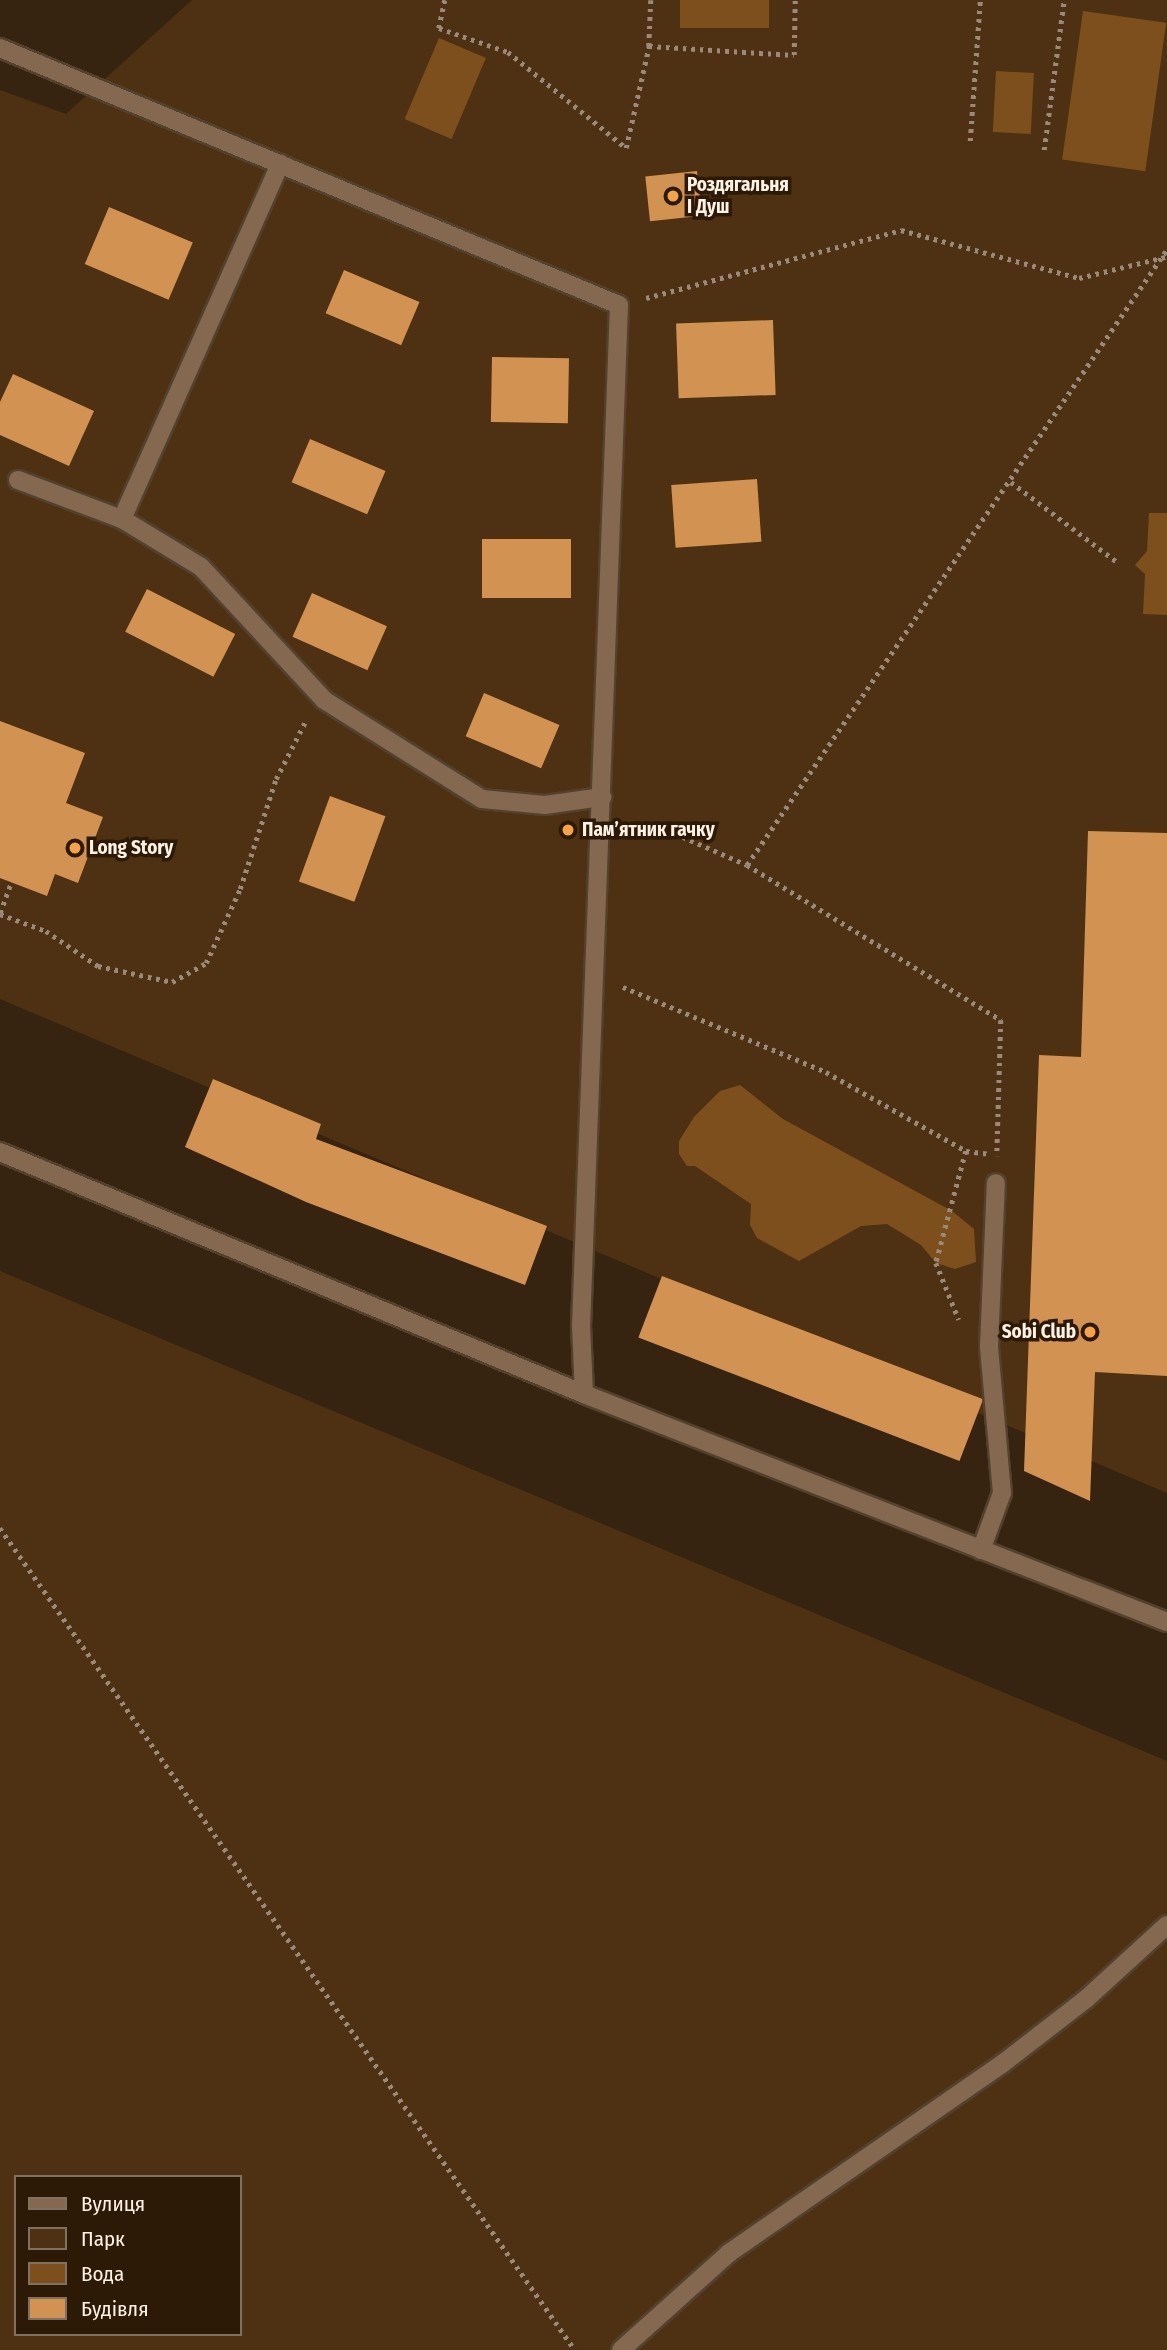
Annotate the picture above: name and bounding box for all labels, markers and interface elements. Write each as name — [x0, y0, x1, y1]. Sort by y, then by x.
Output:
place label: Роздягальня І Душ — [687, 174, 789, 218]
marker: Роздягальня І Душ — [665, 188, 681, 204]
place label: Памʼятник гачку — [582, 819, 715, 841]
marker: Памʼятник гачку — [560, 822, 576, 838]
place label: Long Story — [89, 837, 173, 859]
marker: Long Story — [67, 840, 83, 856]
place label: Sobi Club — [1002, 1321, 1076, 1343]
marker: Sobi Club — [1082, 1324, 1098, 1340]
legend — [14, 2175, 242, 2336]
text: Вулиця — [81, 2191, 145, 2217]
text: Парк — [81, 2226, 125, 2252]
text: Вода — [81, 2261, 124, 2287]
text: Будівля — [81, 2296, 149, 2322]

